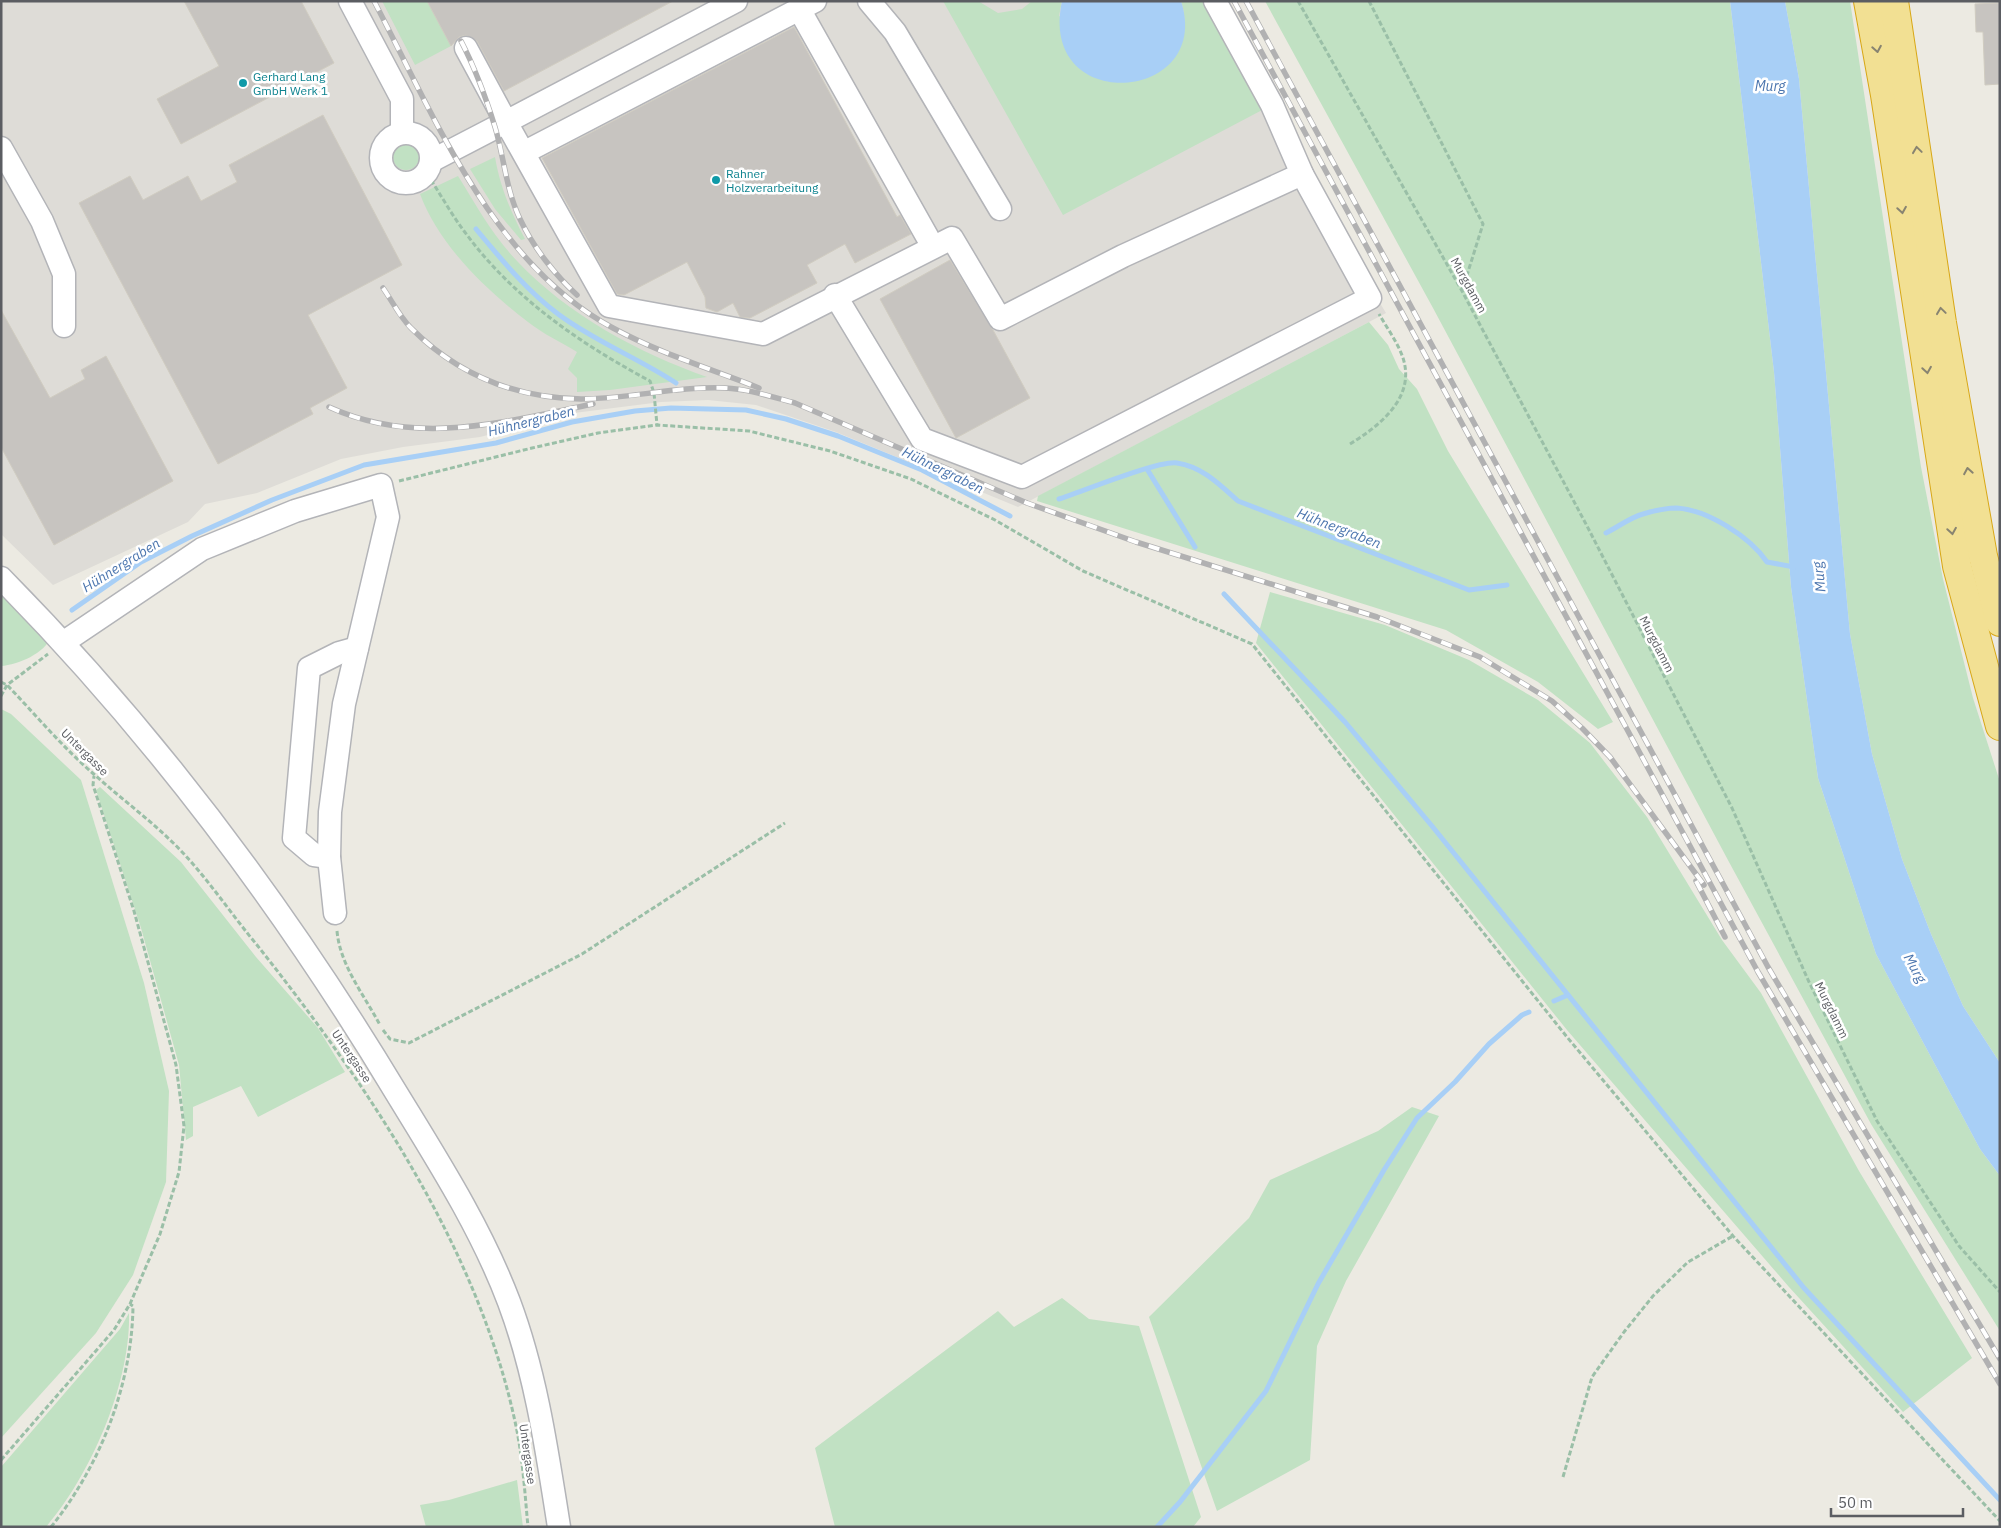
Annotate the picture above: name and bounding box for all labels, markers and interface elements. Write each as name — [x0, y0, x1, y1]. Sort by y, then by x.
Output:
one-way arrow — [1871, 45, 1881, 54]
place label: Gerhard Lang GmbH Werk 1 — [253, 69, 328, 98]
marker: Gerhard Lang GmbH Werk 1 — [237, 77, 249, 89]
water label: Murg — [1755, 77, 1786, 95]
one-way arrow — [1913, 146, 1923, 155]
place label: Rahner Holzverarbeitung — [726, 166, 819, 195]
marker: Rahner Holzverarbeitung — [710, 174, 722, 186]
one-way arrow — [1897, 205, 1907, 214]
street label: Murgdamm — [1448, 255, 1490, 315]
one-way arrow — [1936, 307, 1946, 315]
one-way arrow — [1921, 367, 1932, 375]
water label: Hühnergraben — [486, 402, 576, 440]
water label: Hühnergraben — [899, 443, 987, 498]
one-way arrow — [1964, 467, 1974, 476]
water label: Hühnergraben — [1294, 504, 1384, 552]
one-way arrow — [1946, 527, 1956, 535]
water label: Hühnergraben — [79, 534, 163, 596]
water label: Murg — [1808, 560, 1830, 593]
street label: Murgdamm — [1636, 613, 1678, 675]
street label: Untergasse — [58, 725, 112, 779]
water label: Murg — [1900, 950, 1931, 987]
street label: Murgdamm — [1812, 979, 1852, 1041]
street label: Untergasse — [329, 1027, 375, 1086]
street label: Untergasse — [516, 1423, 540, 1486]
scale bar — [1831, 1486, 1964, 1518]
text: 50 m — [1838, 1493, 1873, 1512]

